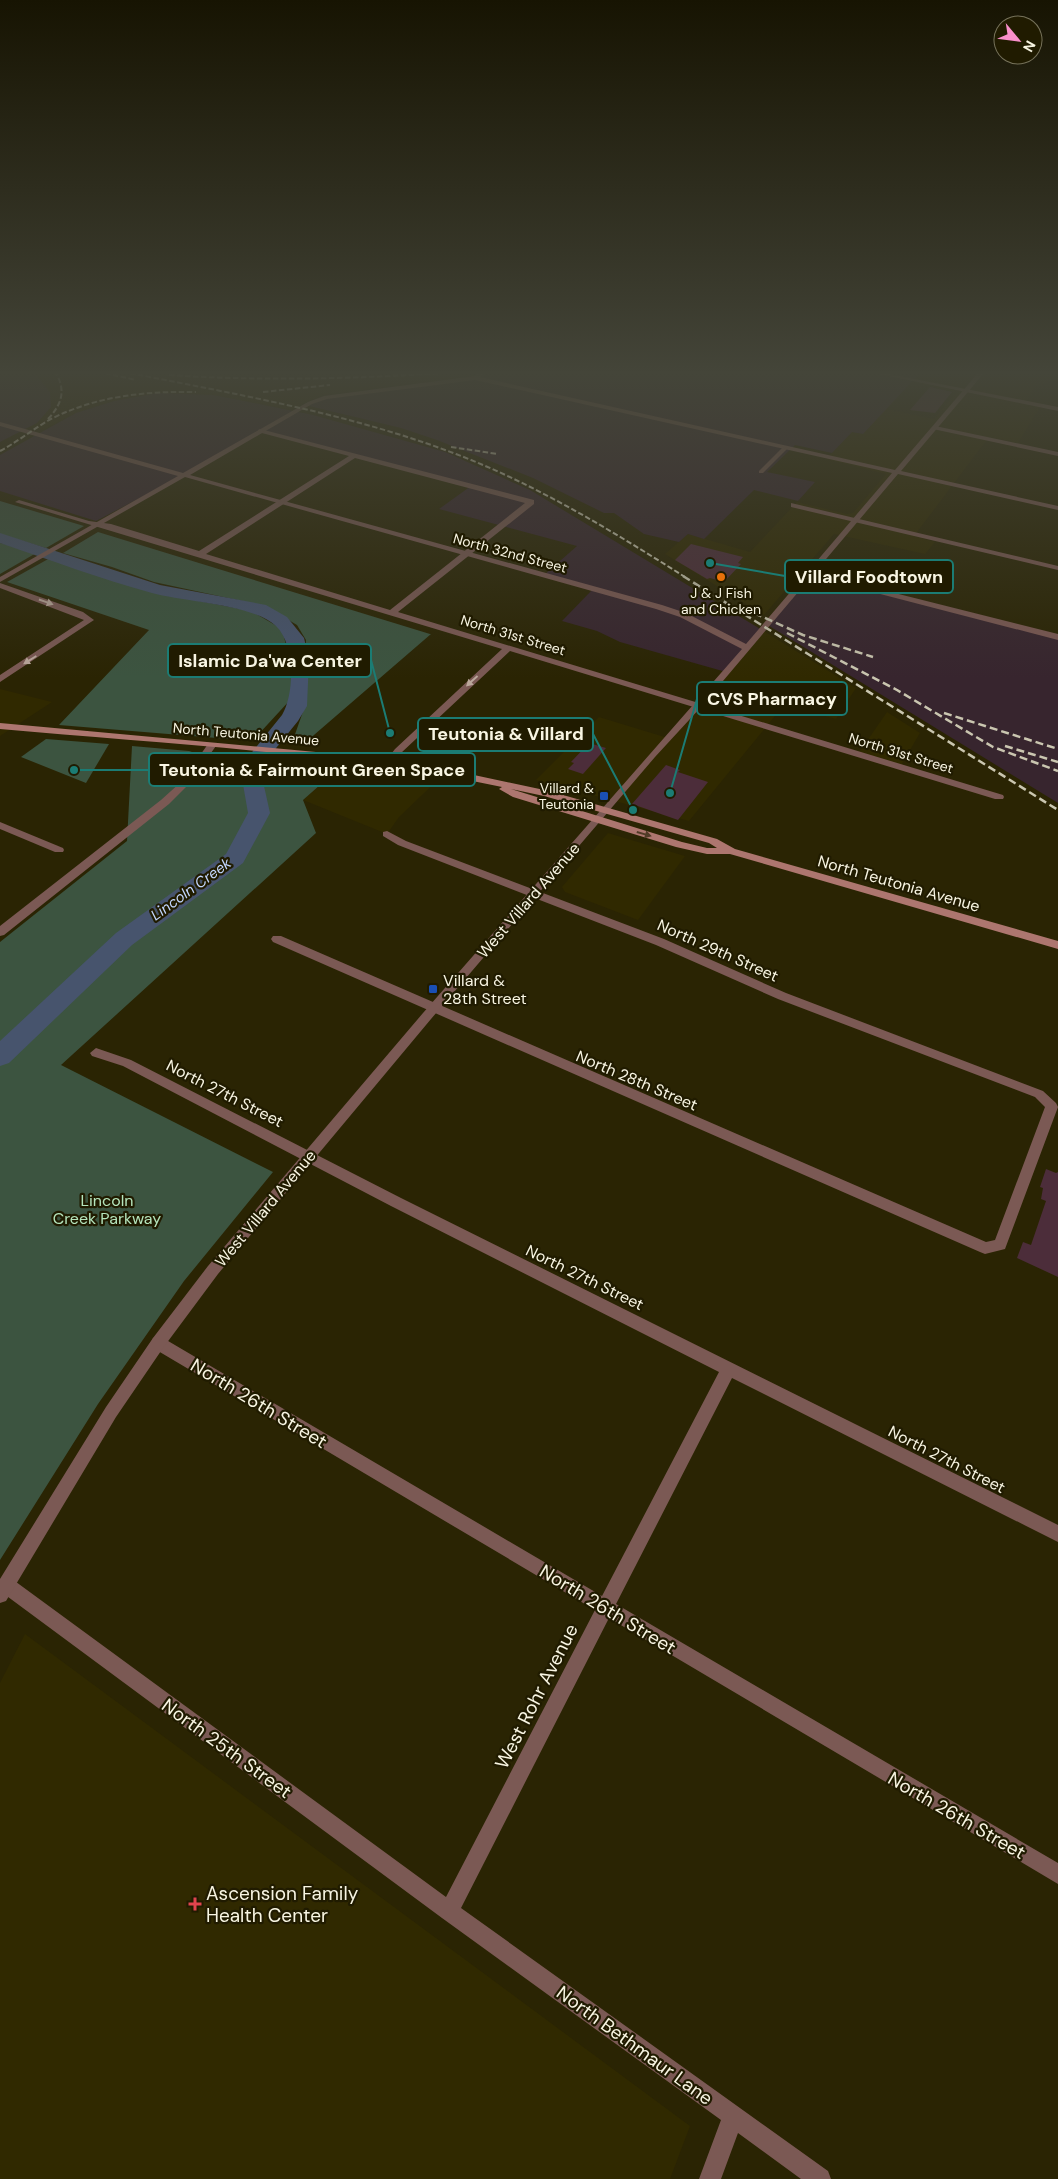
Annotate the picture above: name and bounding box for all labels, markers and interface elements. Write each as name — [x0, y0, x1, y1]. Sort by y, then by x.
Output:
north arrow — [993, 15, 1043, 65]
text: N — [1019, 37, 1040, 55]
street label: North 32nd Street — [451, 529, 569, 577]
callout: Villard Foodtown — [785, 560, 953, 593]
text: Villard Foodtown — [795, 565, 943, 589]
marker: J & J Fish and Chicken — [715, 571, 727, 583]
place label: J & J Fish and Chicken — [681, 584, 761, 618]
one-way arrow — [39, 598, 54, 606]
street label: North 31st Street — [459, 611, 567, 659]
callout: Islamic Da'wa Center — [168, 644, 371, 677]
text: Islamic Da'wa Center — [178, 649, 362, 673]
one-way arrow — [23, 655, 36, 665]
one-way arrow — [467, 675, 479, 687]
callout: CVS Pharmacy — [697, 682, 847, 715]
text: CVS Pharmacy — [707, 687, 837, 711]
callout: Teutonia & Villard — [418, 718, 593, 751]
street label: North Teutonia Avenue — [172, 719, 320, 749]
text: Teutonia & Villard — [428, 722, 584, 746]
street label: North 31st Street — [847, 729, 955, 777]
callout: Teutonia & Fairmount Green Space — [149, 753, 475, 786]
text: Teutonia & Fairmount Green Space — [159, 758, 465, 782]
place label: Villard & Teutonia — [539, 779, 594, 813]
marker: Villard & Teutonia — [598, 790, 610, 802]
one-way arrow — [636, 831, 651, 839]
street label: West Villard Avenue — [472, 838, 584, 963]
street label: North Teutonia Avenue — [815, 850, 982, 917]
water label: Lincoln Creek — [147, 853, 235, 925]
street label: North 29th Street — [654, 914, 782, 987]
place label: Villard & 28th Street — [443, 970, 527, 1009]
marker: Villard & 28th Street — [427, 983, 439, 995]
street label: North 28th Street — [573, 1045, 701, 1116]
street label: North 27th Street — [163, 1055, 287, 1132]
street label: West Villard Avenue — [210, 1145, 321, 1271]
park label: Lincoln Creek Parkway — [53, 1190, 161, 1229]
street label: North 27th Street — [522, 1240, 647, 1315]
street label: North 26th Street — [186, 1353, 332, 1454]
street label: North 27th Street — [885, 1421, 1009, 1498]
street label: North 26th Street — [535, 1559, 681, 1660]
street label: West Rohr Avenue — [489, 1620, 584, 1773]
street label: North 25th Street — [157, 1693, 297, 1804]
street label: North 26th Street — [883, 1766, 1030, 1865]
place label: Ascension Family Health Center — [206, 1881, 359, 1928]
marker: Ascension Family Health Center — [188, 1897, 202, 1911]
street label: North Bethmaur Lane — [552, 1980, 718, 2111]

